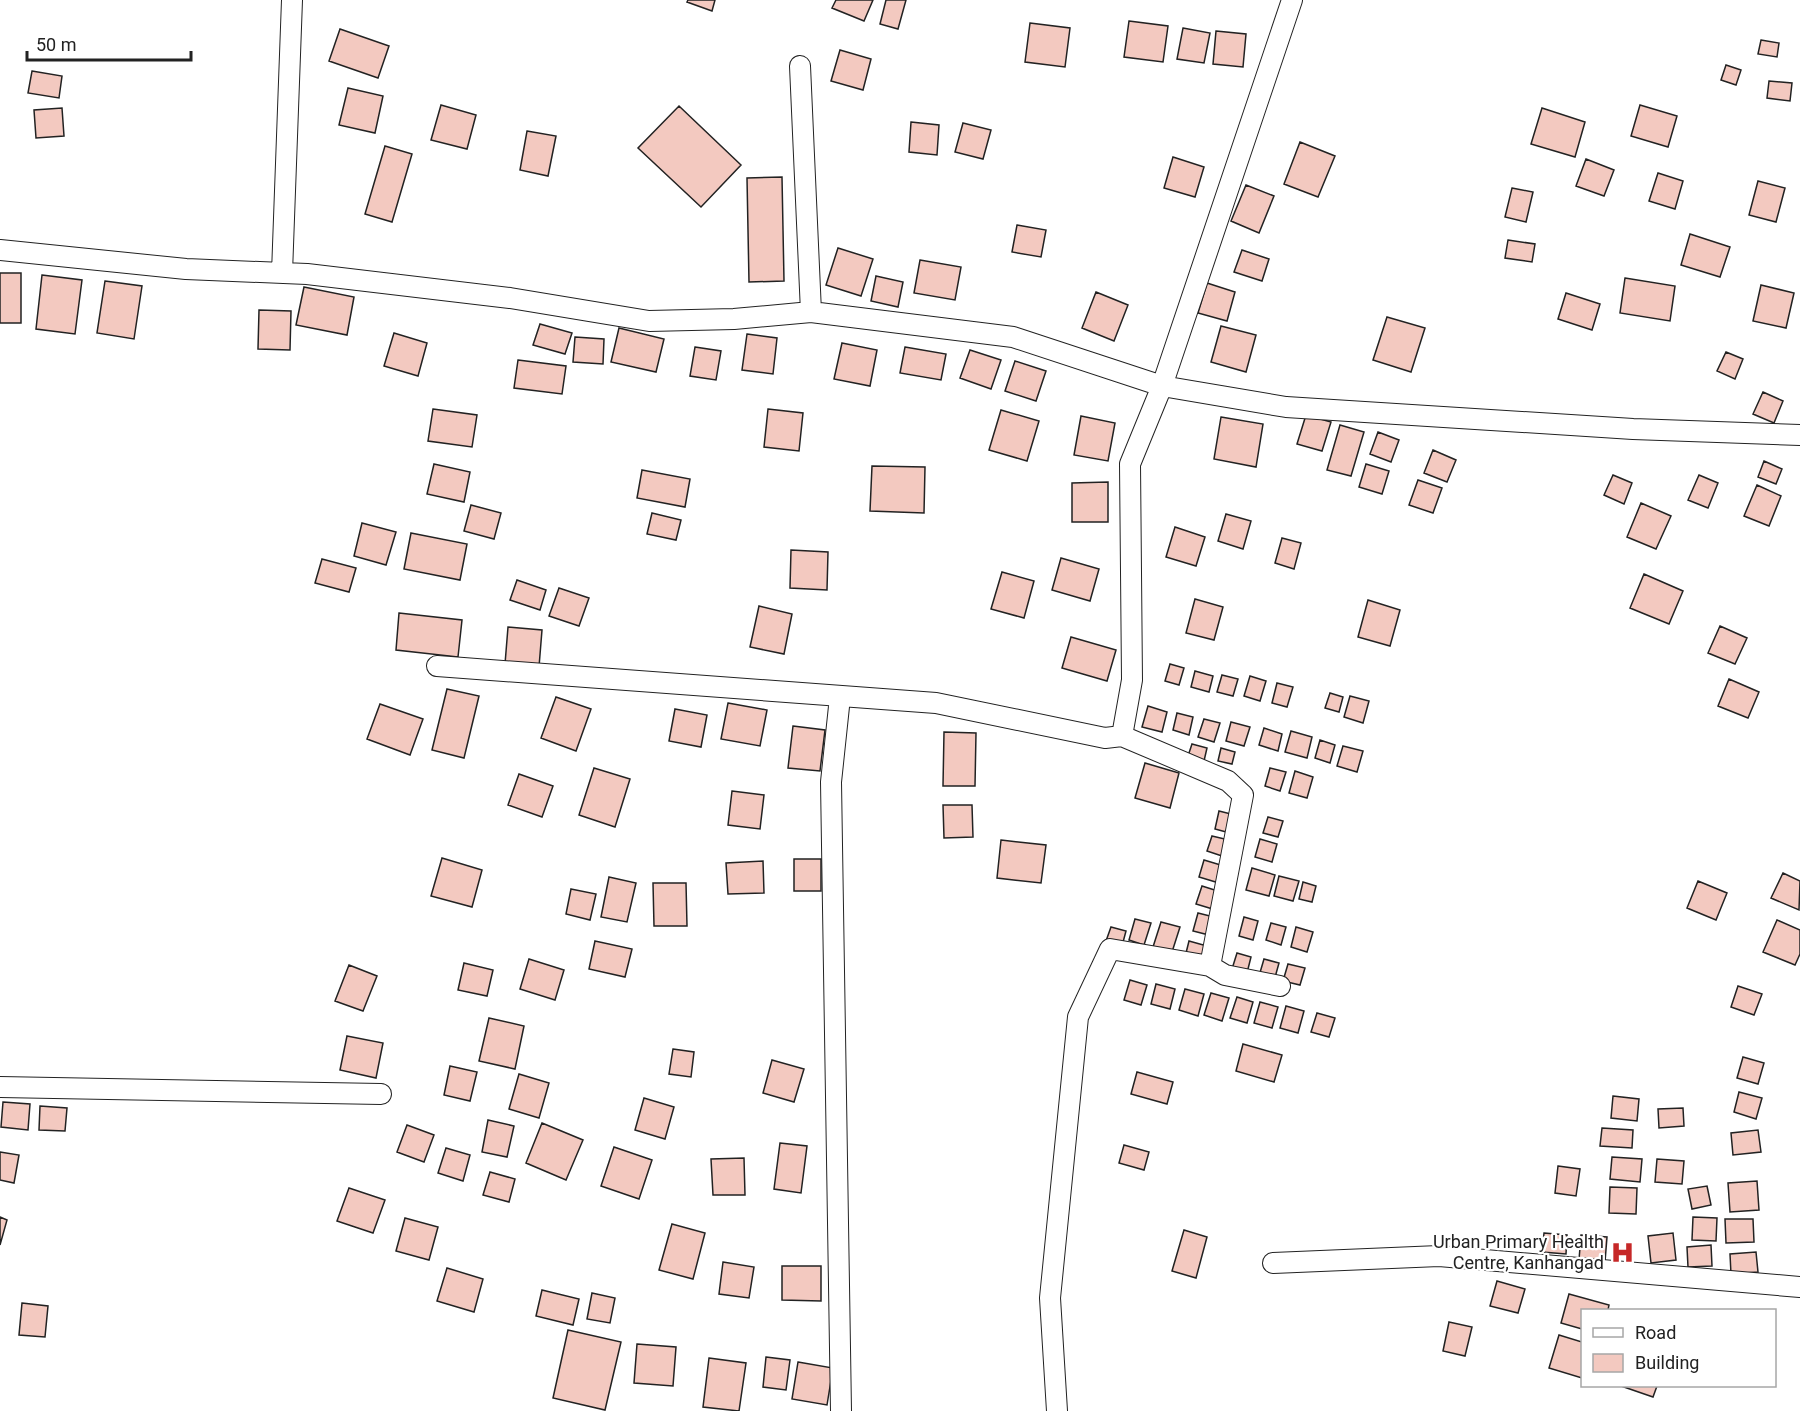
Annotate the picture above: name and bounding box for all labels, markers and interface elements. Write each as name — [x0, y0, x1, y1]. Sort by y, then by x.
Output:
scale bar — [27, 24, 190, 62]
text: 50 m — [36, 34, 76, 55]
place label: Urban Primary Health Centre, Kanhangad — [1433, 1231, 1604, 1273]
hospital icon: Urban Primary Health Centre, Kanhangad — [1609, 1239, 1635, 1265]
legend — [1581, 1309, 1776, 1387]
text: Road — [1635, 1322, 1676, 1343]
text: Building — [1635, 1352, 1699, 1373]

